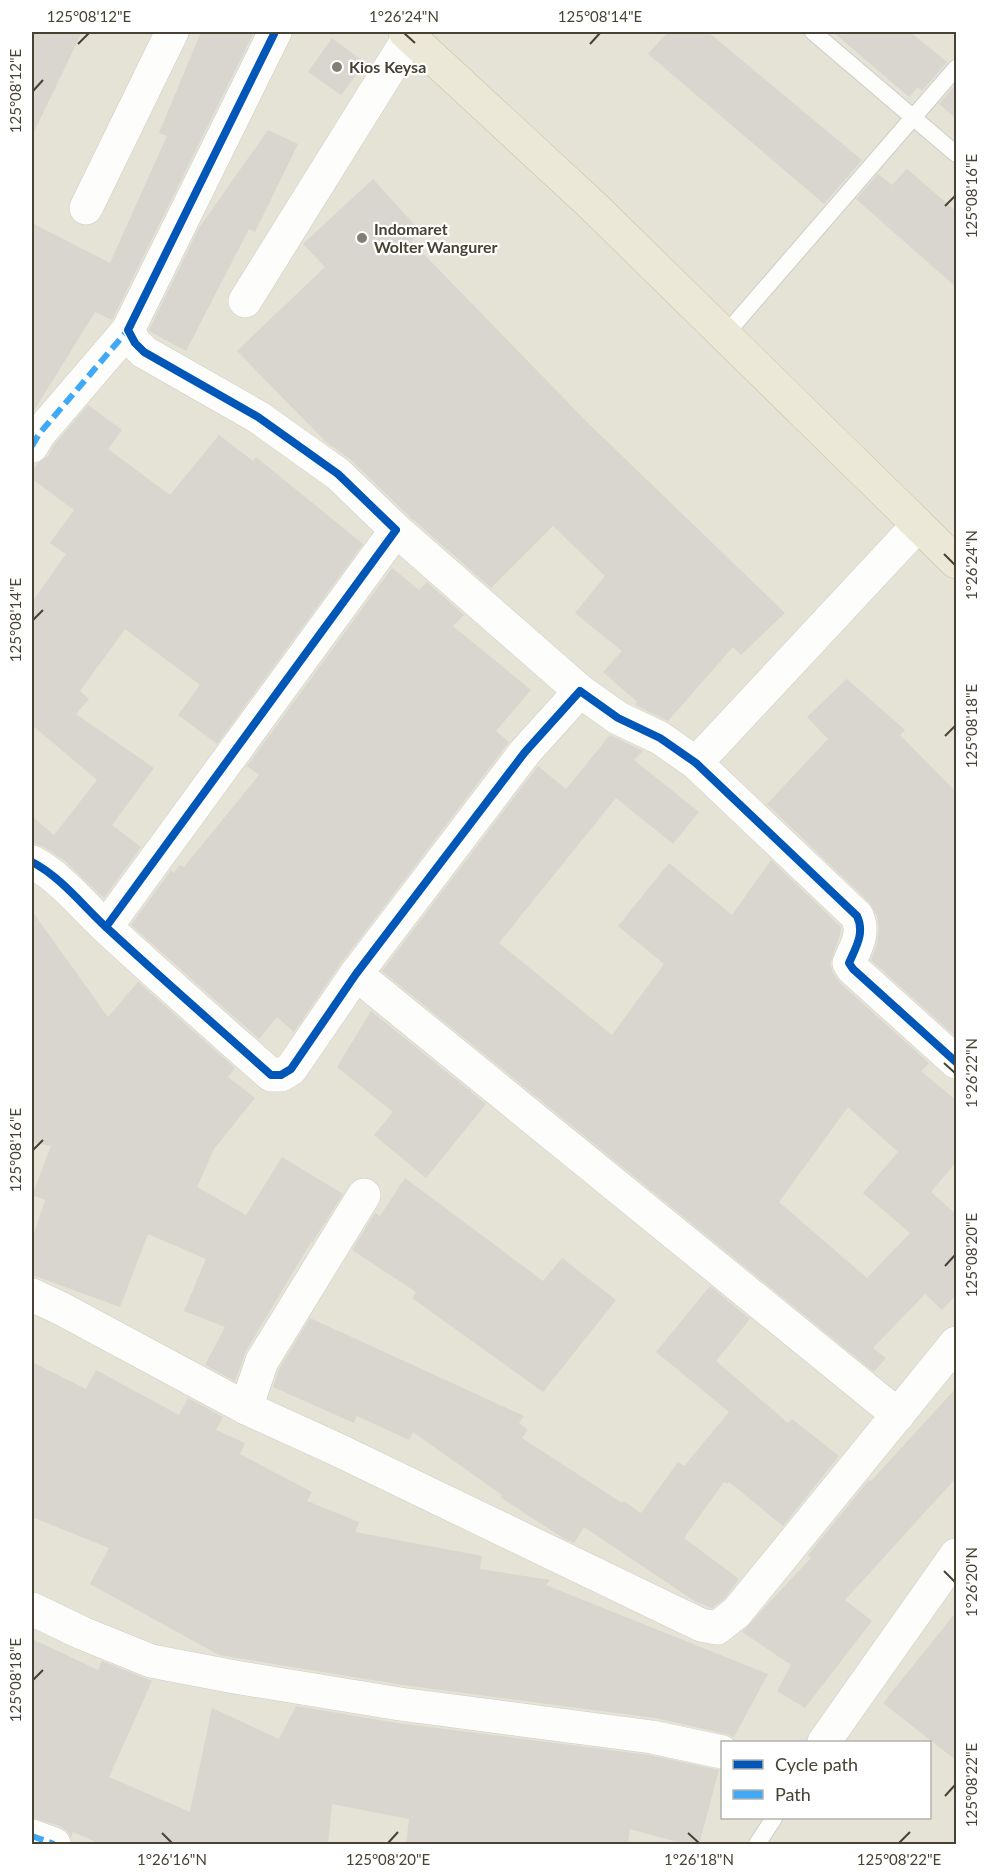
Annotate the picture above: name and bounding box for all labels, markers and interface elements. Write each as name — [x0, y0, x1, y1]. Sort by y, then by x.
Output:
text: 125°08'12"E — [47, 7, 131, 25]
text: 1°26'24"N — [369, 7, 439, 25]
text: 125°08'14"E — [558, 7, 642, 25]
text: 125°08'12"E — [6, 49, 24, 133]
place label: Kios Keysa — [349, 57, 426, 76]
marker: Kios Keysa — [330, 60, 344, 74]
text: 125°08'16"E — [962, 154, 980, 238]
place label: Indomaret Wolter Wangurer — [374, 219, 498, 256]
marker: Indomaret Wolter Wangurer — [355, 231, 369, 245]
text: 1°26'24"N — [962, 530, 980, 600]
text: 125°08'14"E — [6, 578, 24, 662]
text: 125°08'18"E — [962, 684, 980, 768]
text: 1°26'22"N — [962, 1038, 980, 1108]
text: 125°08'16"E — [6, 1108, 24, 1192]
text: 125°08'20"E — [962, 1213, 980, 1297]
text: 1°26'20"N — [962, 1547, 980, 1617]
text: 125°08'18"E — [6, 1638, 24, 1722]
legend — [721, 1741, 931, 1819]
text: 125°08'22"E — [962, 1743, 980, 1827]
text: Cycle path — [775, 1753, 858, 1775]
text: Path — [775, 1783, 811, 1805]
text: 1°26'16"N — [137, 1850, 207, 1868]
text: 125°08'20"E — [346, 1850, 430, 1868]
text: 1°26'18"N — [664, 1850, 734, 1868]
text: 125°08'22"E — [857, 1850, 941, 1868]

